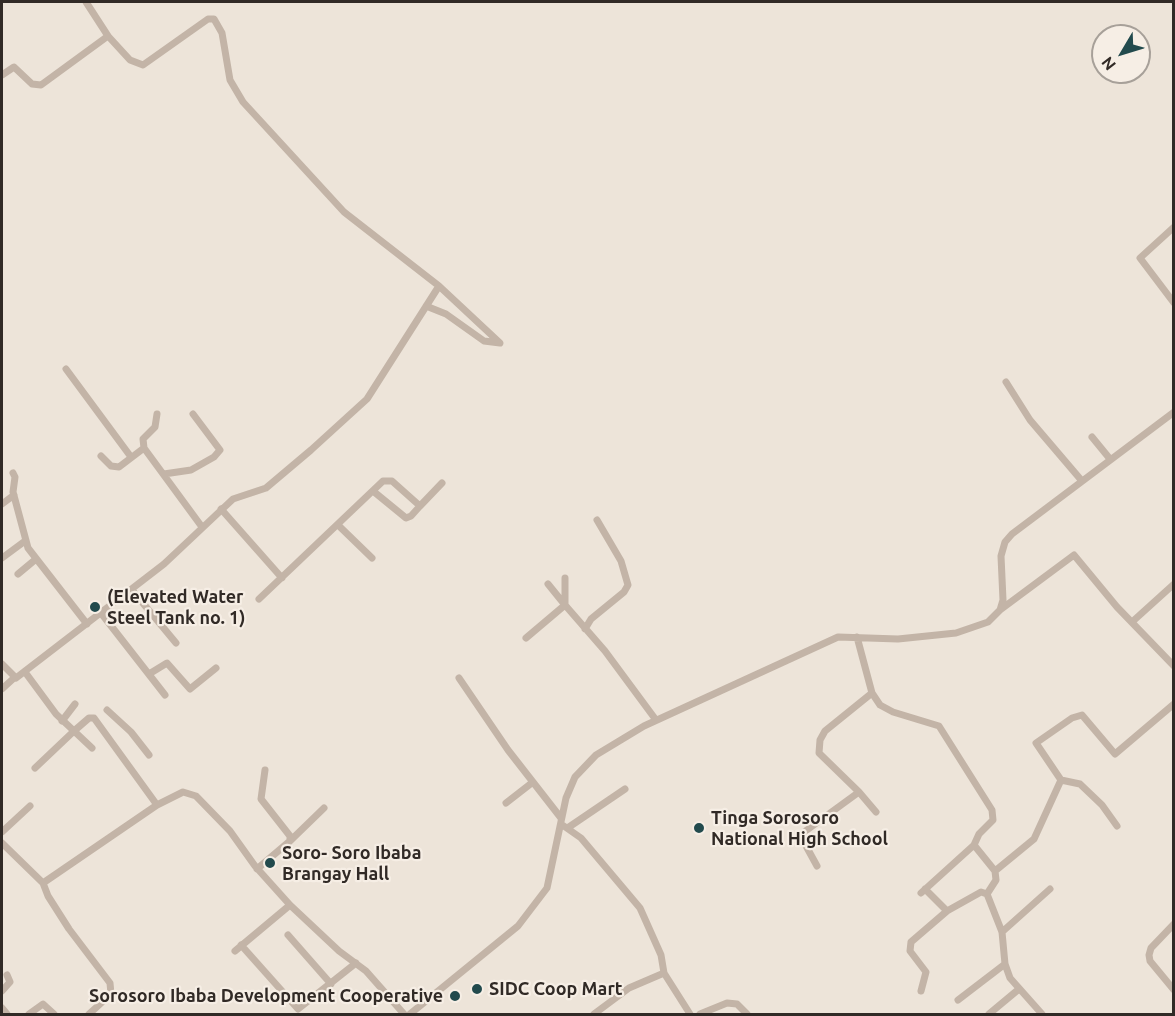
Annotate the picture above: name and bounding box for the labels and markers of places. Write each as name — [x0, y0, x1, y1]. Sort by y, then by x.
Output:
place label: (Elevated Water Steel Tank no. 1) — [107, 586, 245, 628]
marker: (Elevated Water Steel Tank no. 1) — [88, 600, 102, 614]
place label: Tinga Sorosoro National High School — [711, 807, 888, 850]
marker: Tinga Sorosoro National High School — [692, 821, 706, 835]
place label: Soro- Soro Ibaba Brangay Hall — [282, 842, 421, 884]
marker: Soro- Soro Ibaba Brangay Hall — [263, 856, 277, 870]
place label: SIDC Coop Mart — [489, 978, 623, 1000]
marker: SIDC Coop Mart — [470, 982, 484, 996]
place label: Sorosoro Ibaba Development Cooperative — [89, 985, 443, 1007]
marker: Sorosoro Ibaba Development Cooperative — [448, 989, 462, 1003]

